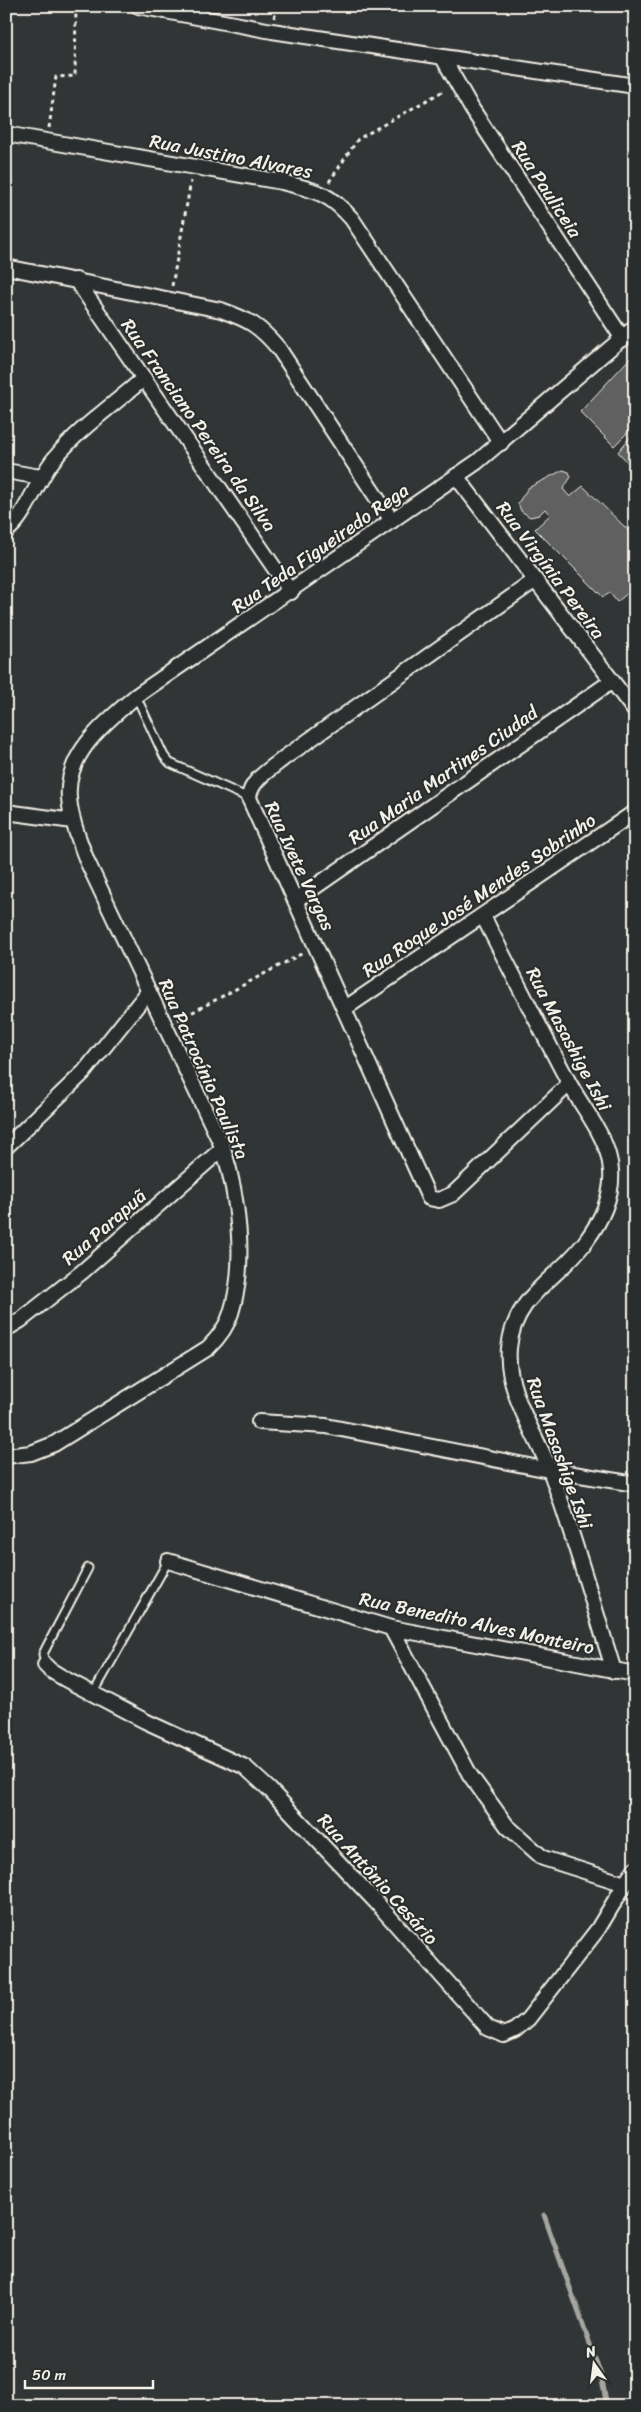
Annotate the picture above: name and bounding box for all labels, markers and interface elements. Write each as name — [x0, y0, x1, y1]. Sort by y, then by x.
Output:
street label: Rua Justino Alvares — [147, 124, 315, 188]
street label: Rua Pauliceia — [503, 133, 591, 245]
street label: Rua Franciano Pereira da Silva — [112, 311, 286, 539]
street label: Rua Teda Figueiredo Rega — [224, 474, 416, 622]
street label: Rua Virgínia Pereira — [488, 494, 614, 647]
street label: Rua Maria Martines Ciudad — [341, 696, 546, 853]
street label: Rua Ivete Vargas — [255, 796, 345, 937]
street label: Rua Roque José Mendes Sobrinho — [355, 804, 603, 986]
street label: Rua Masashige Ishi — [517, 961, 621, 1118]
street label: Rua Patrocínio Paulista — [149, 973, 259, 1165]
street label: Rua Parapuã — [54, 1180, 154, 1274]
street label: Rua Masashige Ishi — [517, 1372, 603, 1534]
street label: Rua Benedito Alves Monteiro — [356, 1582, 598, 1664]
street label: Rua Antônio Cesário — [309, 1805, 447, 1953]
text: N — [582, 2338, 599, 2365]
north arrow — [568, 2340, 618, 2390]
scale bar — [25, 2357, 152, 2389]
text: 50 m — [32, 2362, 67, 2388]

